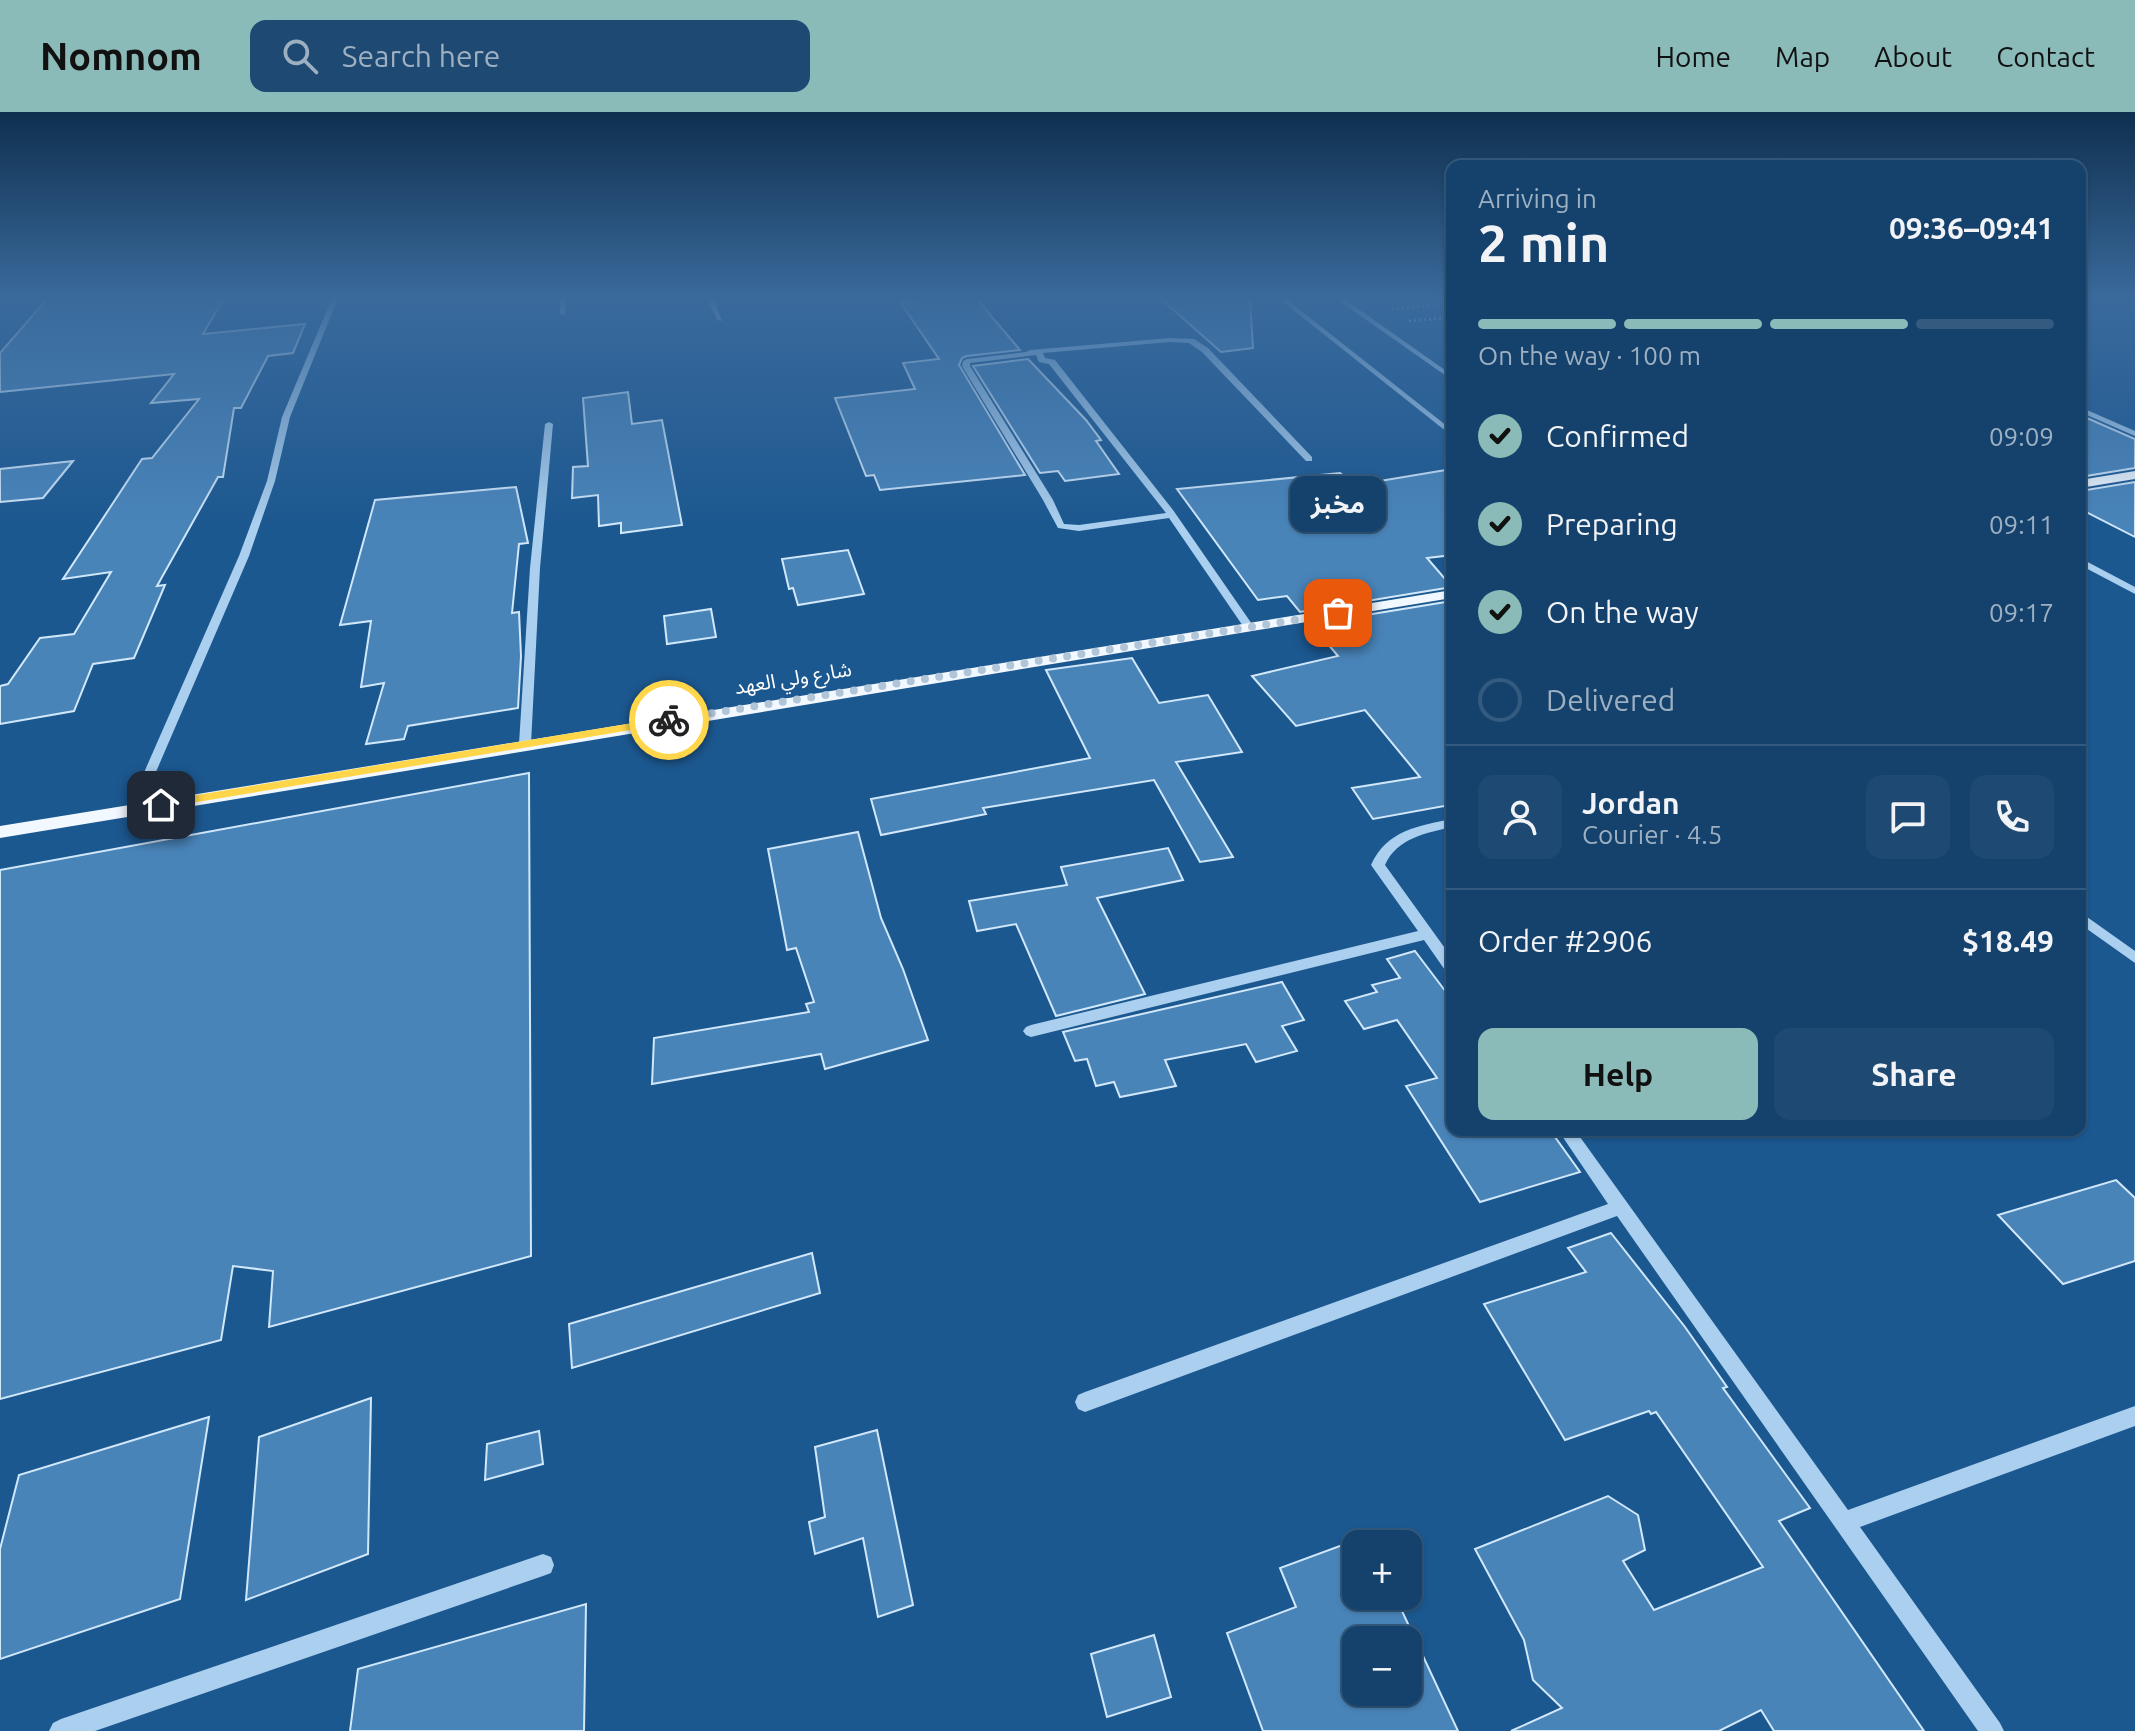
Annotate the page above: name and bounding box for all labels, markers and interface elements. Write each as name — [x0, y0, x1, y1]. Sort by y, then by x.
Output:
search box — [250, 20, 810, 92]
icon: search — [278, 34, 322, 78]
text: Nomnom — [40, 35, 202, 77]
text: Search here — [342, 39, 500, 73]
text: Home — [1656, 41, 1731, 72]
text: Map — [1775, 41, 1830, 72]
text: About — [1874, 41, 1952, 72]
text: Contact — [1996, 41, 2095, 72]
text: Arriving in — [1478, 184, 1597, 213]
text: 09:36–09:41 — [1889, 211, 2054, 245]
text: 2 min — [1478, 214, 1609, 272]
text: On the way · 100 m — [1478, 341, 1701, 370]
icon: check — [1478, 414, 1522, 458]
text: Confirmed — [1546, 419, 1689, 453]
text: 09:09 — [1989, 422, 2054, 451]
callout: مخبز — [1290, 477, 1386, 533]
text: مخبز — [1311, 489, 1365, 518]
icon: check — [1478, 502, 1522, 546]
text: Preparing — [1546, 507, 1678, 541]
text: 09:11 — [1989, 510, 2054, 539]
pin — [1304, 579, 1372, 647]
icon: check — [1478, 590, 1522, 634]
icon: bag — [1316, 591, 1360, 635]
text: On the way — [1546, 595, 1699, 629]
text: 09:17 — [1989, 598, 2054, 627]
street label: شارع ولي العهد — [733, 657, 854, 703]
courier — [629, 680, 709, 760]
text: Delivered — [1546, 683, 1675, 717]
icon: bike — [647, 698, 691, 742]
pin — [127, 771, 195, 839]
button: person — [1478, 775, 1562, 859]
button: chat — [1866, 775, 1950, 859]
button: phone — [1970, 775, 2054, 859]
icon: home — [139, 783, 183, 827]
text: Jordan — [1582, 786, 1680, 820]
text: Courier · 4.5 — [1582, 820, 1722, 849]
text: Order #2906 — [1478, 924, 1652, 958]
text: $18.49 — [1962, 924, 2054, 958]
button: Help — [1478, 1028, 1758, 1120]
button: Share — [1774, 1028, 2054, 1120]
map controls — [1342, 1530, 1422, 1706]
button: + — [1342, 1530, 1422, 1610]
button: − — [1342, 1626, 1422, 1706]

